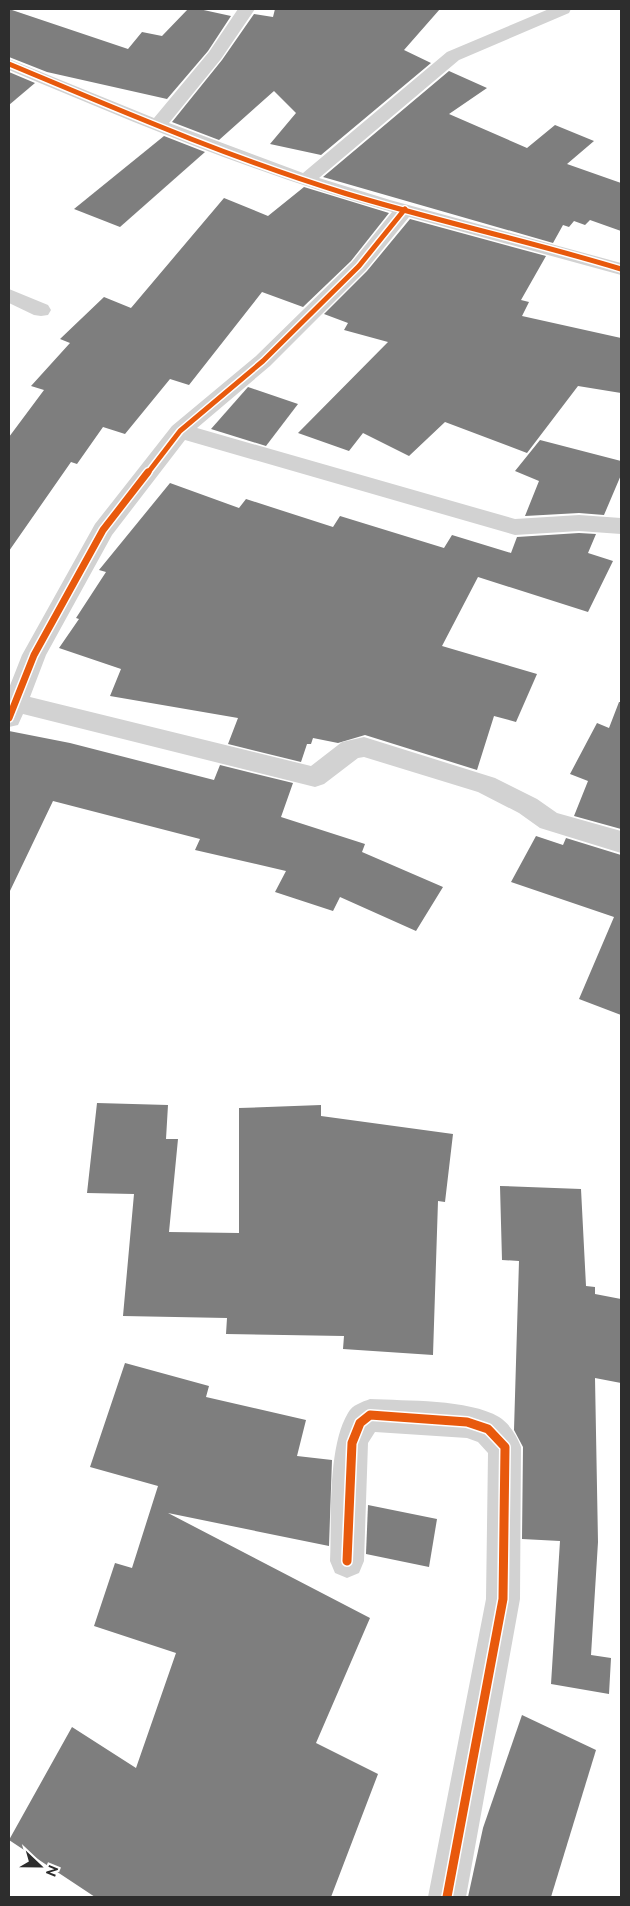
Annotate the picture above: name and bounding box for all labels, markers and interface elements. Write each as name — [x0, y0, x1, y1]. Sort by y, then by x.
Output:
north arrow — [15, 1841, 65, 1891]
text: N — [43, 1863, 61, 1879]

